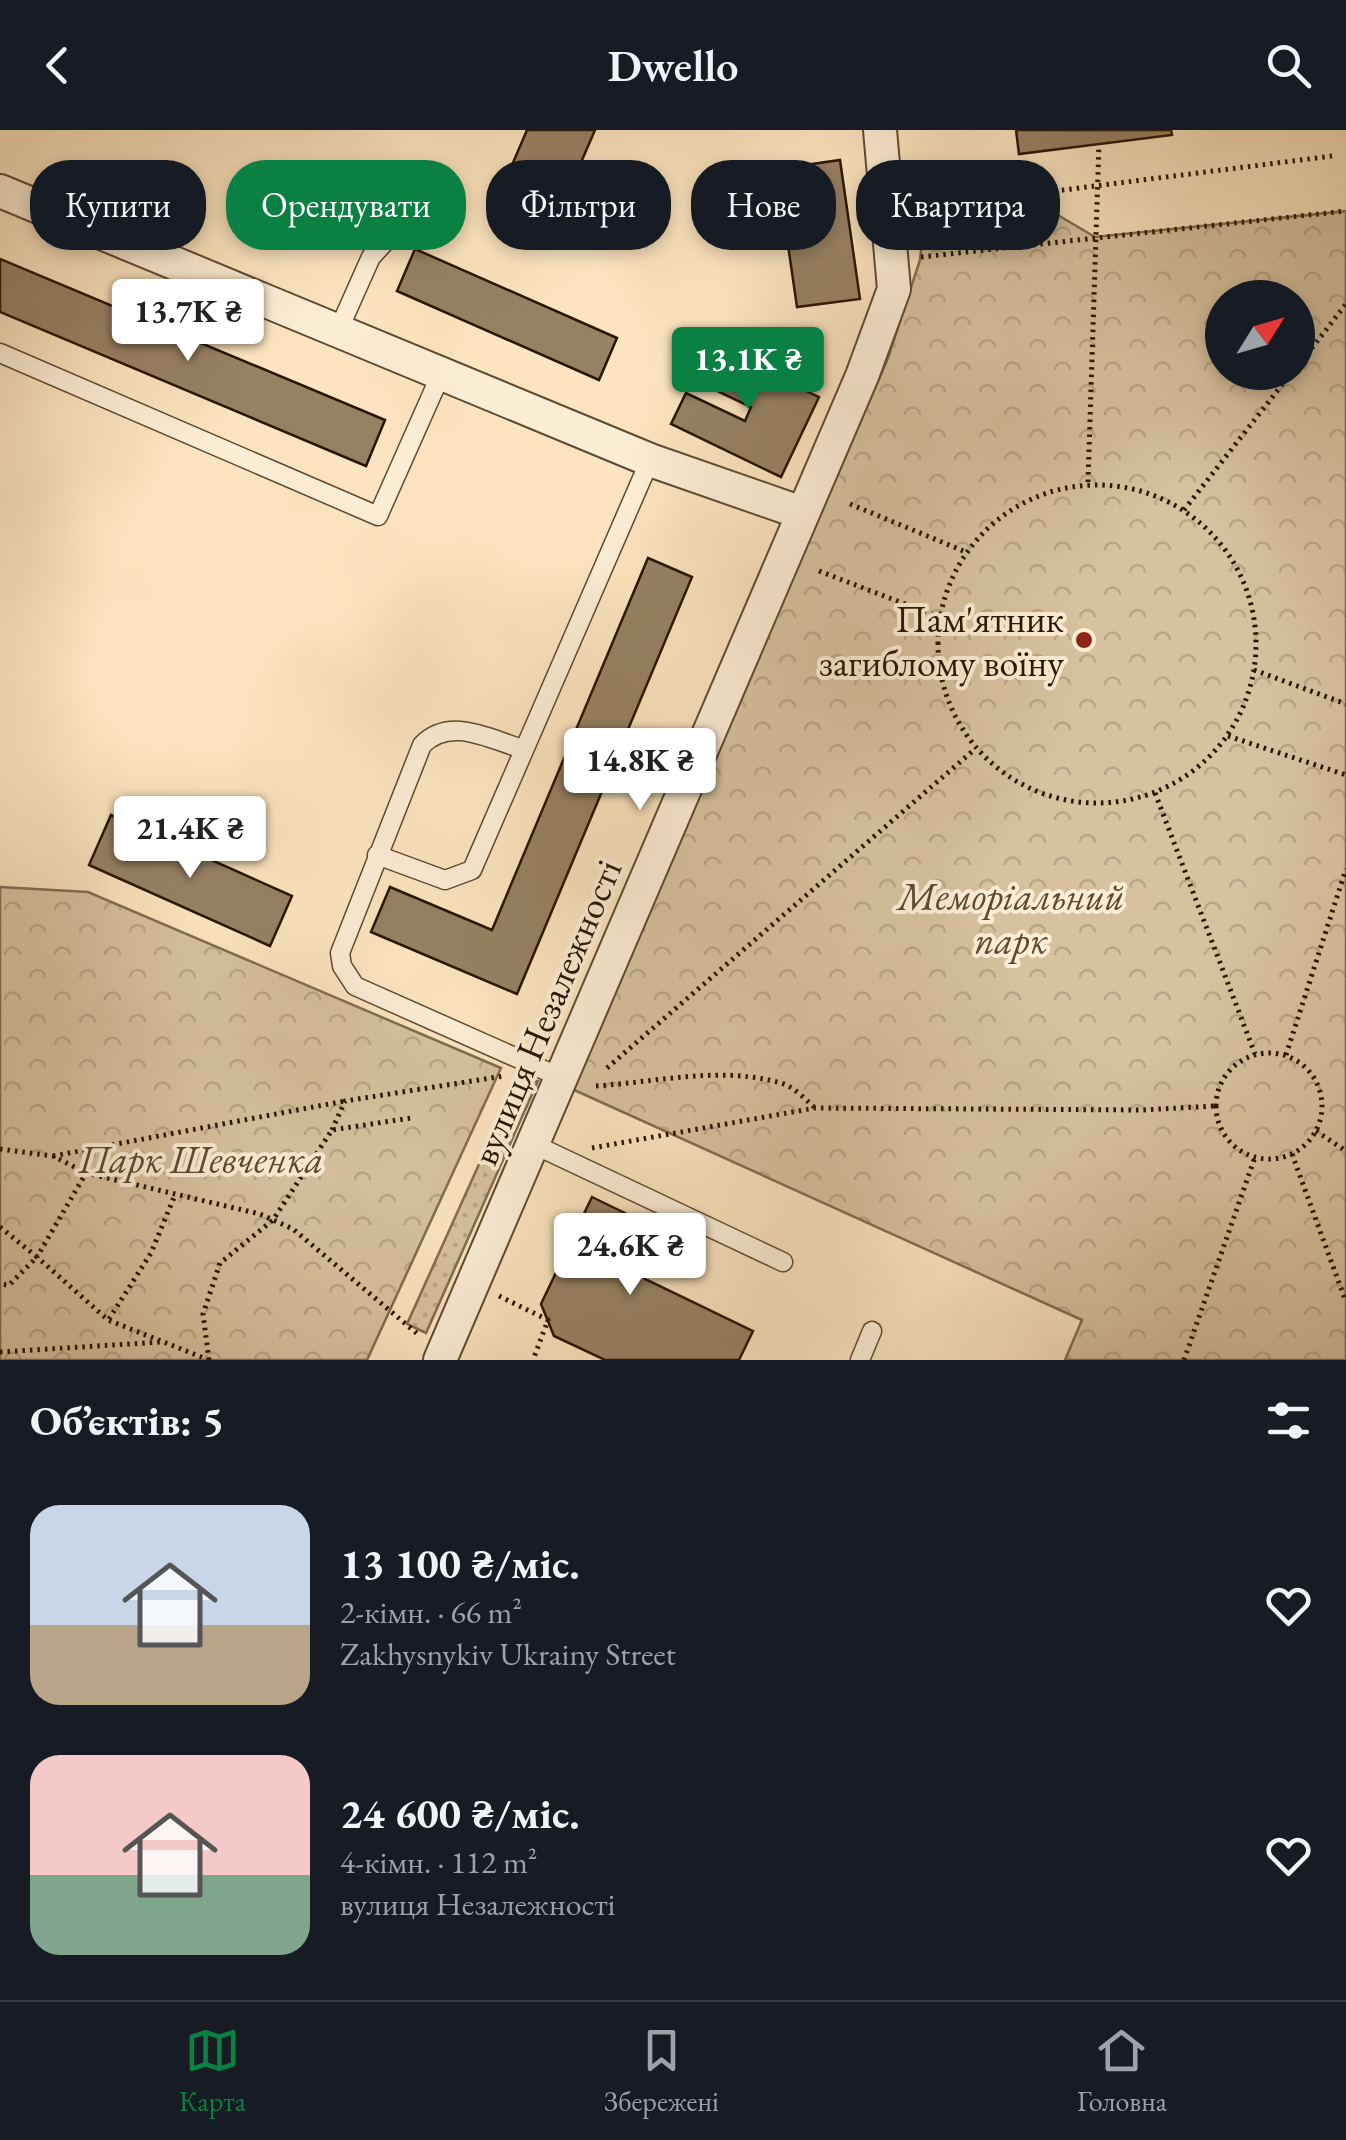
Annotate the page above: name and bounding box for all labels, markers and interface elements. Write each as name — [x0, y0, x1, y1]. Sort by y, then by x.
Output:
text: Dwello — [608, 36, 738, 94]
icon: back — [30, 38, 85, 93]
icon: search — [1261, 38, 1316, 93]
chip: Купити — [30, 160, 206, 250]
chip: Орендувати — [226, 160, 466, 250]
chip: Фільтри — [486, 160, 671, 250]
chip: Нове — [691, 160, 836, 250]
chip: Квартира — [856, 160, 1060, 250]
pin: 13.7K ₴ — [96, 279, 280, 364]
north arrow — [1205, 280, 1315, 390]
map controls — [1205, 280, 1315, 390]
text: 13.7K ₴ — [134, 290, 242, 332]
pin: 13.1K ₴ — [656, 327, 840, 412]
text: 13.1K ₴ — [694, 338, 802, 380]
place label: Пам'ятник загиблому воїну — [818, 594, 1064, 687]
marker: Пам'ятник загиблому воїну — [1073, 629, 1095, 651]
pin: 14.8K ₴ — [548, 728, 732, 813]
text: 14.8K ₴ — [586, 739, 694, 781]
pin: 21.4K ₴ — [98, 796, 282, 881]
text: 21.4K ₴ — [136, 807, 244, 849]
street label: вулиця Незалежності — [460, 852, 632, 1172]
park label: Меморіальний парк — [896, 871, 1124, 964]
park label: Парк Шевченка — [78, 1134, 323, 1183]
pin: 24.6K ₴ — [538, 1213, 722, 1298]
text: 24.6K ₴ — [576, 1224, 684, 1266]
text: Об’єктів: 5 — [30, 1393, 224, 1448]
icon: filters — [1261, 1393, 1316, 1448]
text: 13 100 ₴/міс. — [340, 1536, 580, 1591]
icon: home — [110, 1545, 230, 1665]
icon: heart — [1261, 1578, 1316, 1633]
text: 2-кімн. · 66 m² — [340, 1591, 522, 1633]
text: Zakhysnykiv Ukrainy Street — [340, 1633, 676, 1675]
text: 24 600 ₴/міс. — [340, 1786, 580, 1841]
icon: home — [110, 1795, 230, 1915]
icon: heart — [1261, 1828, 1316, 1883]
text: 4-кімн. · 112 m² — [340, 1841, 537, 1883]
text: вулиця Незалежності — [340, 1883, 615, 1925]
tab: Карта — [179, 2023, 246, 2119]
tab: Збережені — [604, 2023, 719, 2119]
tab: Головна — [1077, 2023, 1167, 2119]

